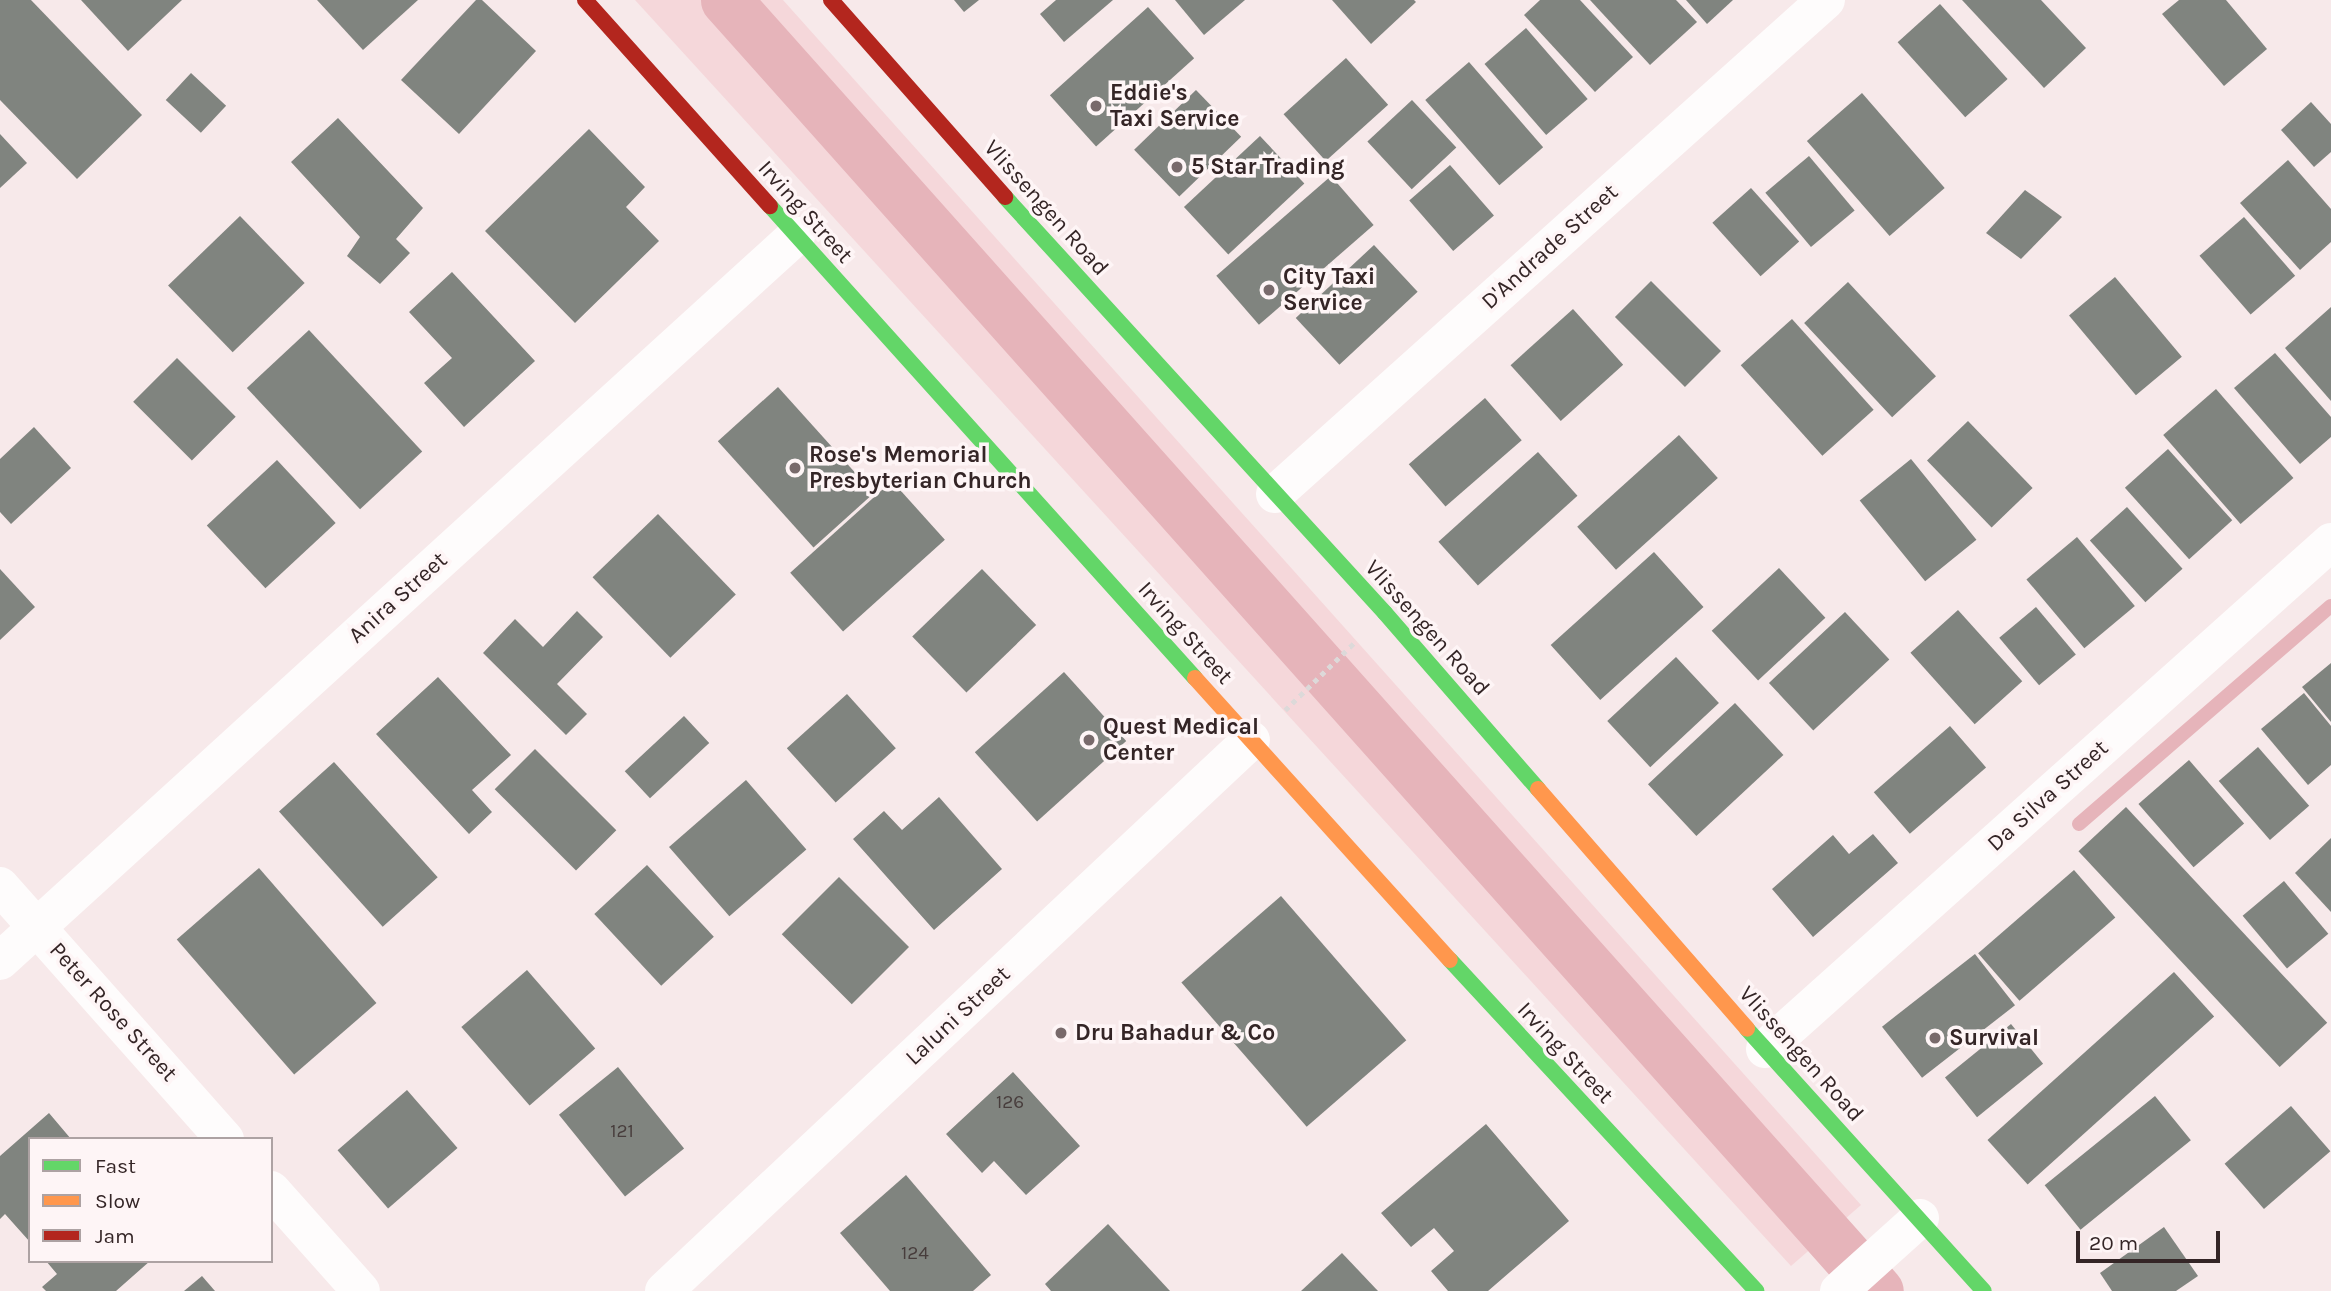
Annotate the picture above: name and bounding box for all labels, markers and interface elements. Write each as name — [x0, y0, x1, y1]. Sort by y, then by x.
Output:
place label: Eddie's Taxi Service — [1110, 79, 1239, 133]
marker: Eddie's Taxi Service — [1088, 98, 1104, 114]
street label: Vlissengen Road — [978, 134, 1114, 282]
place label: 5 Star Trading — [1191, 153, 1344, 181]
street label: Irving Street — [752, 155, 858, 269]
marker: 5 Star Trading — [1169, 159, 1185, 175]
street label: D'Andrade Street — [1476, 179, 1624, 315]
place label: City Taxi Service — [1283, 263, 1375, 317]
marker: City Taxi Service — [1261, 282, 1277, 298]
place label: Rose's Memorial Presbyterian Church — [809, 441, 1032, 495]
marker: Rose's Memorial Presbyterian Church — [787, 460, 803, 476]
street label: Anira Street — [343, 546, 453, 650]
street label: Vlissengen Road — [1359, 554, 1495, 702]
street label: Irving Street — [1132, 576, 1238, 690]
place label: Quest Medical Center — [1103, 713, 1259, 767]
marker: Quest Medical Center — [1081, 732, 1097, 748]
street label: Da Silva Street — [1982, 734, 2114, 858]
street label: Peter Rose Street — [43, 937, 183, 1087]
street label: Laluni Street — [900, 961, 1016, 1071]
street label: Vlissengen Road — [1733, 980, 1869, 1128]
street label: Irving Street — [1511, 997, 1619, 1109]
place label: Dru Bahadur & Co — [1075, 1019, 1275, 1047]
place label: Survival — [1949, 1024, 2039, 1052]
marker: Dru Bahadur & Co — [1053, 1025, 1069, 1041]
marker: Survival — [1927, 1030, 1943, 1046]
house number: 126 — [996, 1092, 1024, 1114]
house number: 121 — [610, 1121, 634, 1143]
legend — [28, 1137, 273, 1263]
text: Fast — [95, 1154, 136, 1178]
text: Slow — [95, 1189, 140, 1213]
scale bar — [2079, 1218, 2222, 1262]
text: Jam — [95, 1224, 135, 1248]
text: 20 m — [2089, 1231, 2138, 1255]
house number: 124 — [901, 1243, 929, 1265]

